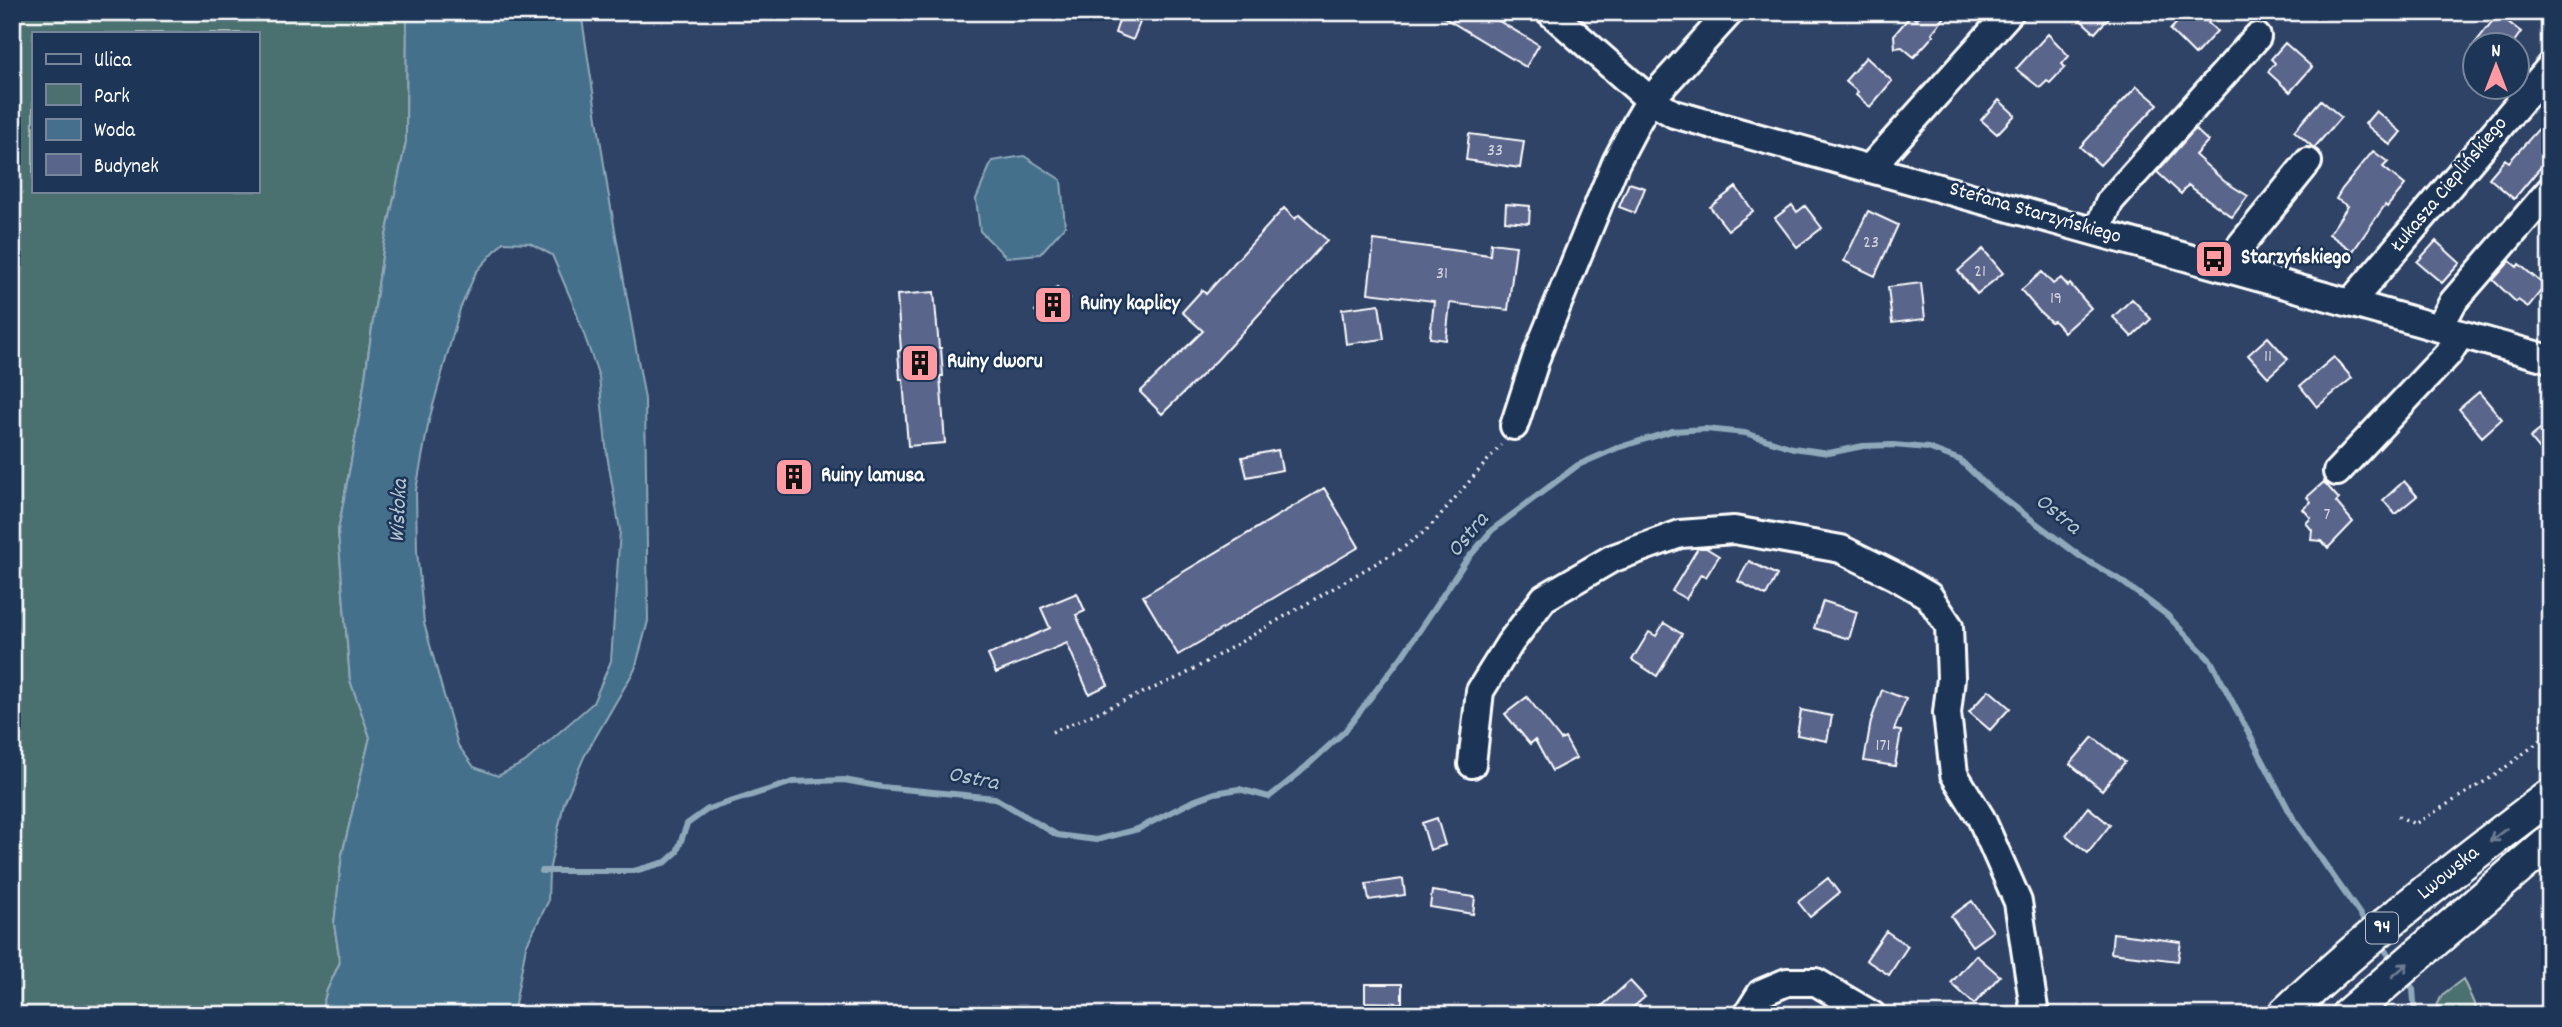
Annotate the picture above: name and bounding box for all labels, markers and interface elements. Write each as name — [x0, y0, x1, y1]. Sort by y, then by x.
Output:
legend — [32, 32, 259, 192]
north arrow — [2460, 32, 2530, 102]
text: N — [2491, 39, 2501, 66]
text: Ulica — [94, 47, 132, 77]
text: Park — [94, 83, 130, 113]
street label: Łukasza Cieplińskiego — [2384, 111, 2516, 260]
text: Woda — [94, 117, 136, 147]
house number: 33 — [1487, 139, 1503, 164]
text: Budynek — [94, 153, 159, 183]
street label: Stefana Starzyńskiego — [1945, 175, 2125, 253]
house number: 23 — [1863, 231, 1879, 256]
bus stop icon: Starzyńskiego — [2193, 238, 2235, 280]
place label: Starzyńskiego — [2241, 244, 2351, 274]
house number: 21 — [1974, 260, 1986, 285]
house number: 31 — [1436, 262, 1448, 287]
building icon: Ruiny kaplicy — [1032, 284, 1074, 326]
house number: 19 — [2050, 287, 2062, 312]
place label: Ruiny kaplicy — [1080, 290, 1182, 320]
building icon: Ruiny dworu — [899, 342, 941, 384]
house number: 11 — [2264, 345, 2272, 370]
place label: Ruiny dworu — [947, 348, 1043, 378]
building icon: Ruiny lamusa — [773, 456, 815, 498]
place label: Ruiny lamusa — [821, 462, 925, 492]
water label: Wisłoka — [382, 477, 418, 544]
water label: Ostra — [2027, 486, 2088, 545]
house number: 7 — [2324, 503, 2331, 528]
water label: Ostra — [1440, 505, 1499, 566]
house number: 171 — [1876, 734, 1890, 759]
water label: Ostra — [945, 759, 1002, 801]
one-way arrow — [2489, 827, 2508, 842]
street label: Lwowska — [2411, 839, 2487, 908]
road number: 94 — [2366, 912, 2398, 944]
one-way arrow — [2391, 962, 2409, 978]

